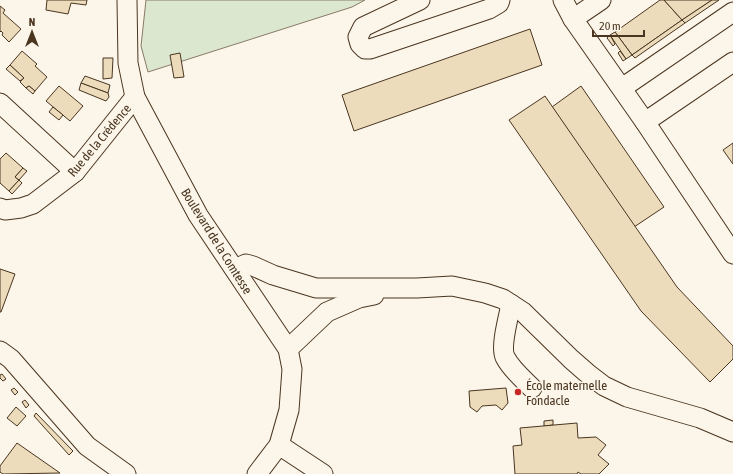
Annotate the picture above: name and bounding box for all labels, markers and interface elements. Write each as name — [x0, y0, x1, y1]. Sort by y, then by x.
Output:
north arrow — [12, 12, 52, 52]
scale bar — [593, 12, 644, 38]
text: N — [29, 16, 35, 28]
text: 20 m — [599, 19, 621, 33]
street label: Rue de la Crédence — [65, 101, 134, 180]
street label: Boulevard de la Comtesse — [178, 186, 255, 297]
place label: École maternelle Fondacle — [526, 378, 607, 408]
marker: École maternelle Fondacle — [513, 387, 523, 397]

